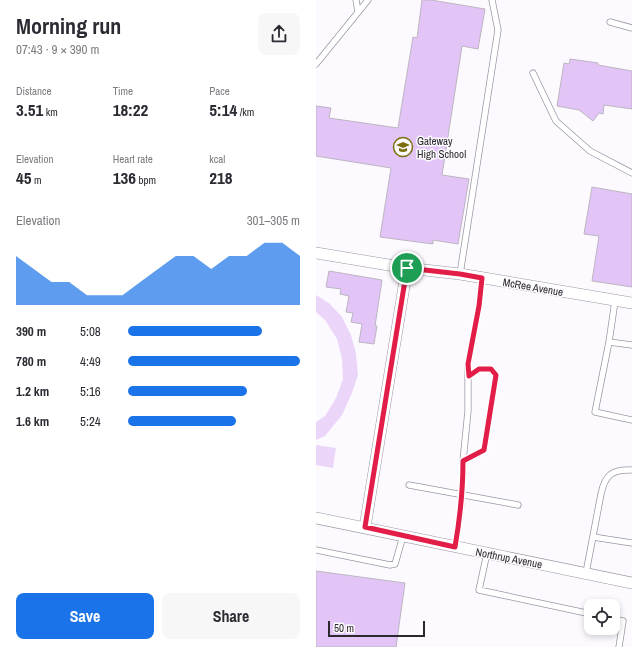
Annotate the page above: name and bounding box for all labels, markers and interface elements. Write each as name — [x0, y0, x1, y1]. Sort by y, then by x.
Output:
text: Morning run — [16, 11, 121, 41]
button: share — [258, 13, 300, 55]
text: 07:43 · 9 × 390 m — [16, 41, 99, 58]
text: Distance — [16, 84, 52, 98]
text: Time — [113, 84, 133, 98]
text: Pace — [209, 84, 230, 98]
text: 3.51 — [16, 98, 43, 121]
text: 18:22 — [113, 98, 148, 121]
text: 5:14 — [209, 98, 237, 121]
text: km — [43, 105, 58, 119]
text: /km — [237, 105, 254, 119]
place label: Gateway High School — [417, 134, 466, 161]
school or university icon: Gateway High School — [392, 136, 414, 158]
text: Elevation — [16, 152, 54, 166]
text: Heart rate — [113, 152, 153, 166]
text: kcal — [209, 152, 225, 166]
text: 45 — [16, 166, 32, 189]
text: 136 — [113, 166, 136, 189]
text: 218 — [209, 166, 233, 189]
text: m — [32, 173, 42, 187]
text: bpm — [136, 173, 156, 187]
text: Elevation — [16, 212, 60, 229]
text: 301–305 m — [247, 212, 300, 229]
pin — [390, 251, 424, 285]
icon: arrive — [396, 257, 418, 279]
street label: McRee Avenue — [502, 275, 564, 299]
text: 390 m — [16, 323, 46, 340]
text: 5:08 — [80, 323, 101, 340]
text: 780 m — [16, 353, 46, 370]
text: 4:49 — [80, 353, 101, 370]
text: 1.2 km — [16, 383, 49, 400]
text: 5:16 — [80, 383, 101, 400]
text: 1.6 km — [16, 413, 49, 430]
text: 5:24 — [80, 413, 101, 430]
street label: Northrup Avenue — [475, 545, 543, 571]
button: Save — [16, 593, 154, 639]
button: Share — [162, 593, 300, 639]
map controls — [584, 599, 620, 635]
button: locate — [584, 599, 620, 635]
scale bar — [328, 619, 425, 638]
text: 50 m — [334, 621, 354, 635]

